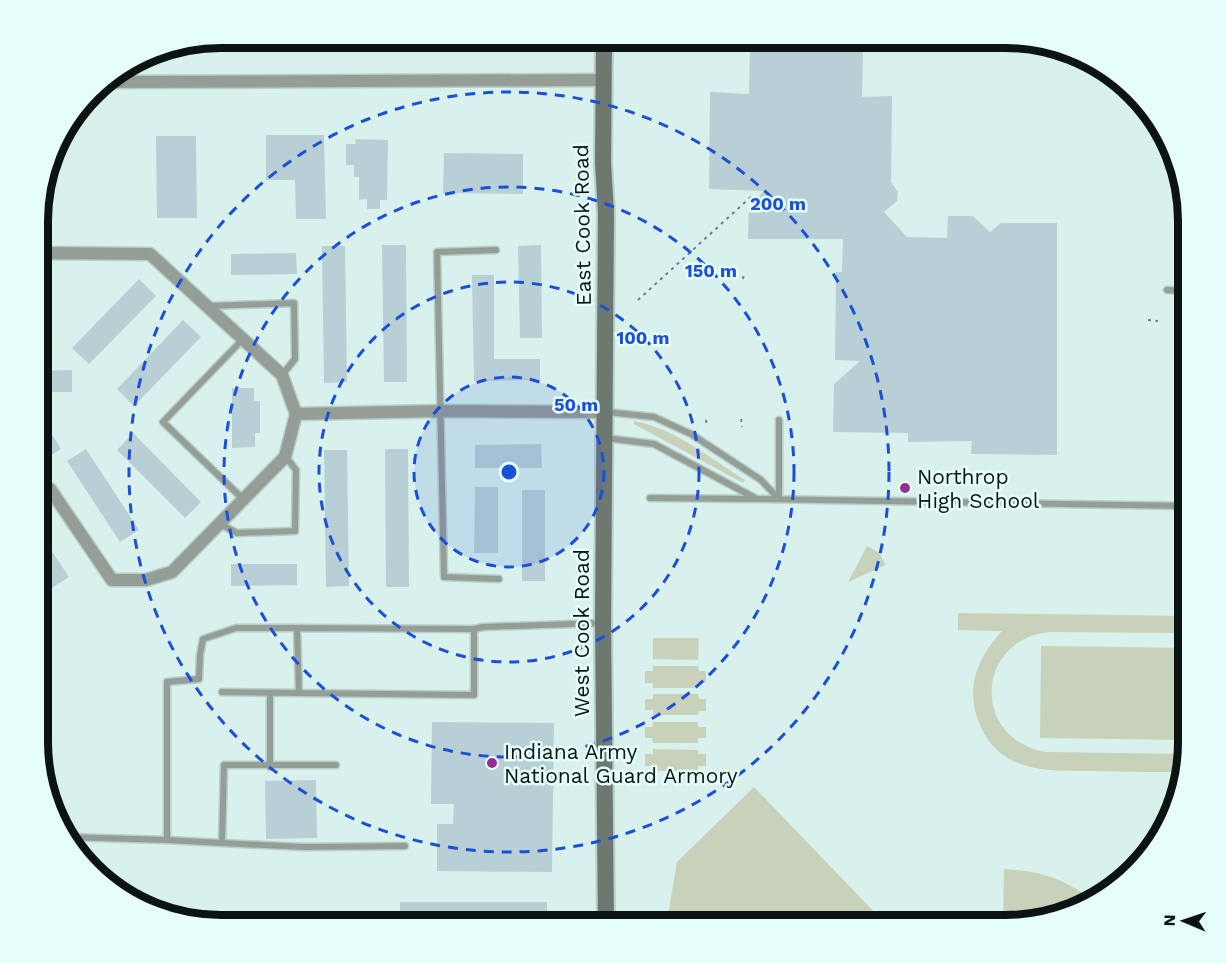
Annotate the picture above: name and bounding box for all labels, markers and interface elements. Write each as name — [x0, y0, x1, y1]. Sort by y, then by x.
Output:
street label: East Cook Road — [568, 144, 596, 306]
text: 200 m — [750, 193, 806, 214]
text: 150 m — [685, 260, 737, 281]
text: 100 m — [616, 327, 670, 348]
text: 50 m — [554, 394, 598, 415]
centre of rings — [499, 462, 519, 482]
place label: Northrop High School — [917, 464, 1040, 513]
marker: Northrop High School — [898, 481, 912, 495]
street label: West Cook Road — [569, 549, 594, 717]
place label: Indiana Army National Guard Armory — [504, 739, 738, 788]
marker: Indiana Army National Guard Armory — [485, 756, 499, 770]
north arrow — [1154, 891, 1214, 951]
text: N — [1160, 914, 1179, 927]

